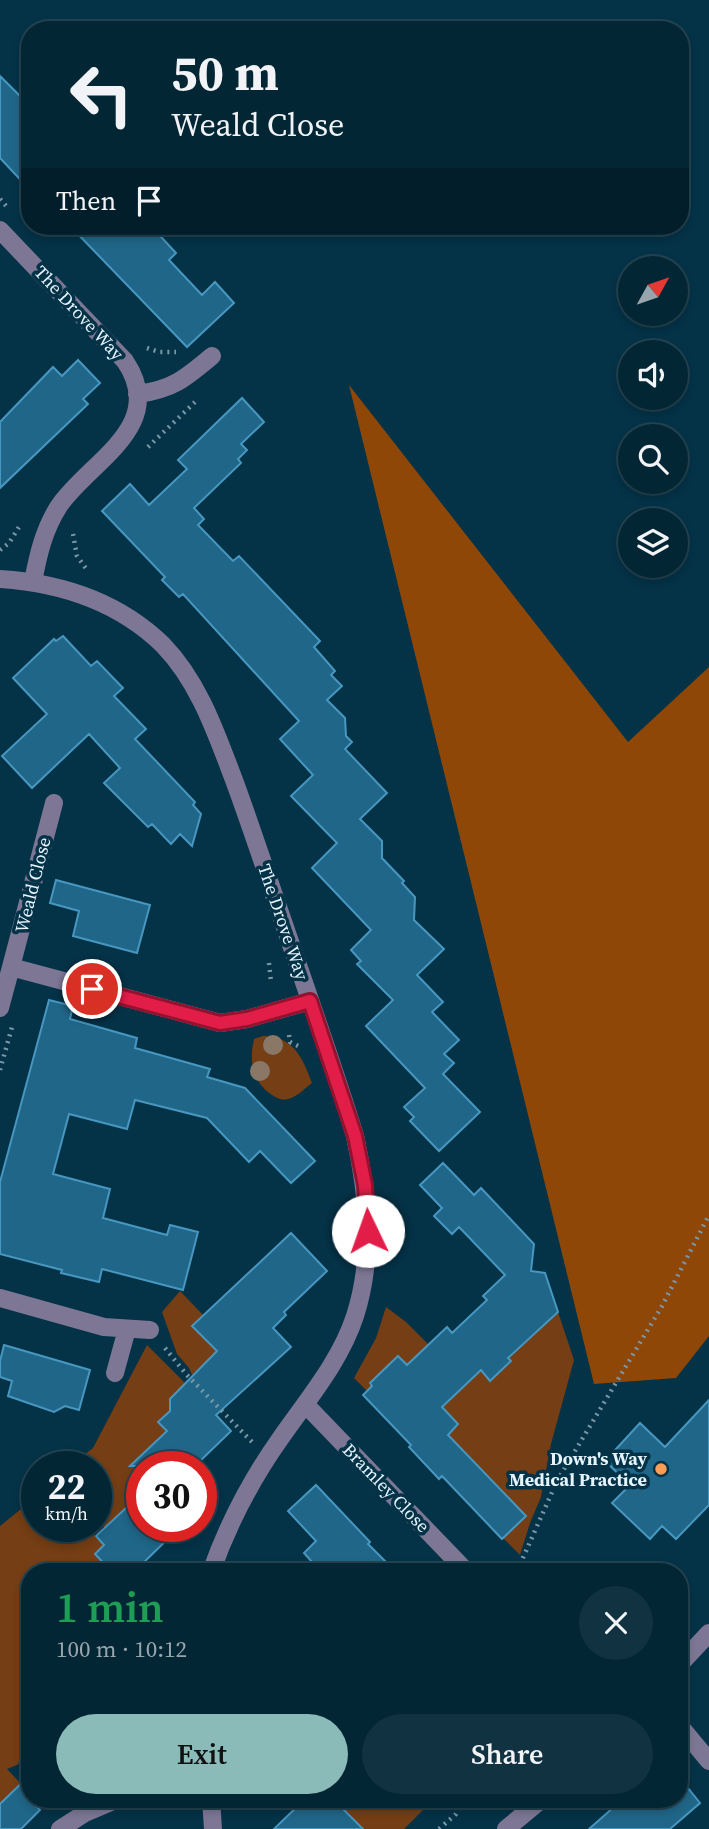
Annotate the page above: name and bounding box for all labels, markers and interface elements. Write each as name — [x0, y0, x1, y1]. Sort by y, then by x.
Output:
text: 50 m — [171, 39, 279, 106]
icon: left — [56, 49, 147, 140]
text: Weald Close — [171, 103, 344, 147]
icon: arrive — [130, 182, 168, 220]
text: Then — [56, 183, 116, 219]
north arrow — [618, 256, 688, 326]
map controls — [618, 256, 688, 578]
street label: The Drove Way — [29, 260, 130, 366]
button: sound — [618, 340, 688, 410]
button: search — [618, 424, 688, 494]
button: layers — [618, 508, 688, 578]
street label: Weald Close — [9, 835, 56, 935]
street label: The Drove Way — [252, 861, 315, 984]
pin — [62, 959, 122, 1019]
icon: arrive — [73, 970, 111, 1008]
position arrow — [331, 1194, 405, 1268]
street label: Bramley Close — [337, 1437, 435, 1538]
place label: Down's Way Medical Practice — [509, 1446, 647, 1492]
speed limit sign: 30 — [126, 1451, 217, 1542]
marker: Down's Way Medical Practice — [653, 1461, 669, 1477]
text: 22 — [48, 1463, 85, 1511]
text: km/h — [45, 1501, 88, 1526]
text: 1 min — [56, 1578, 164, 1636]
button: close — [579, 1586, 653, 1660]
text: 100 m · 10:12 — [56, 1633, 187, 1665]
button: Exit — [56, 1714, 348, 1794]
button: Share — [362, 1714, 653, 1794]

